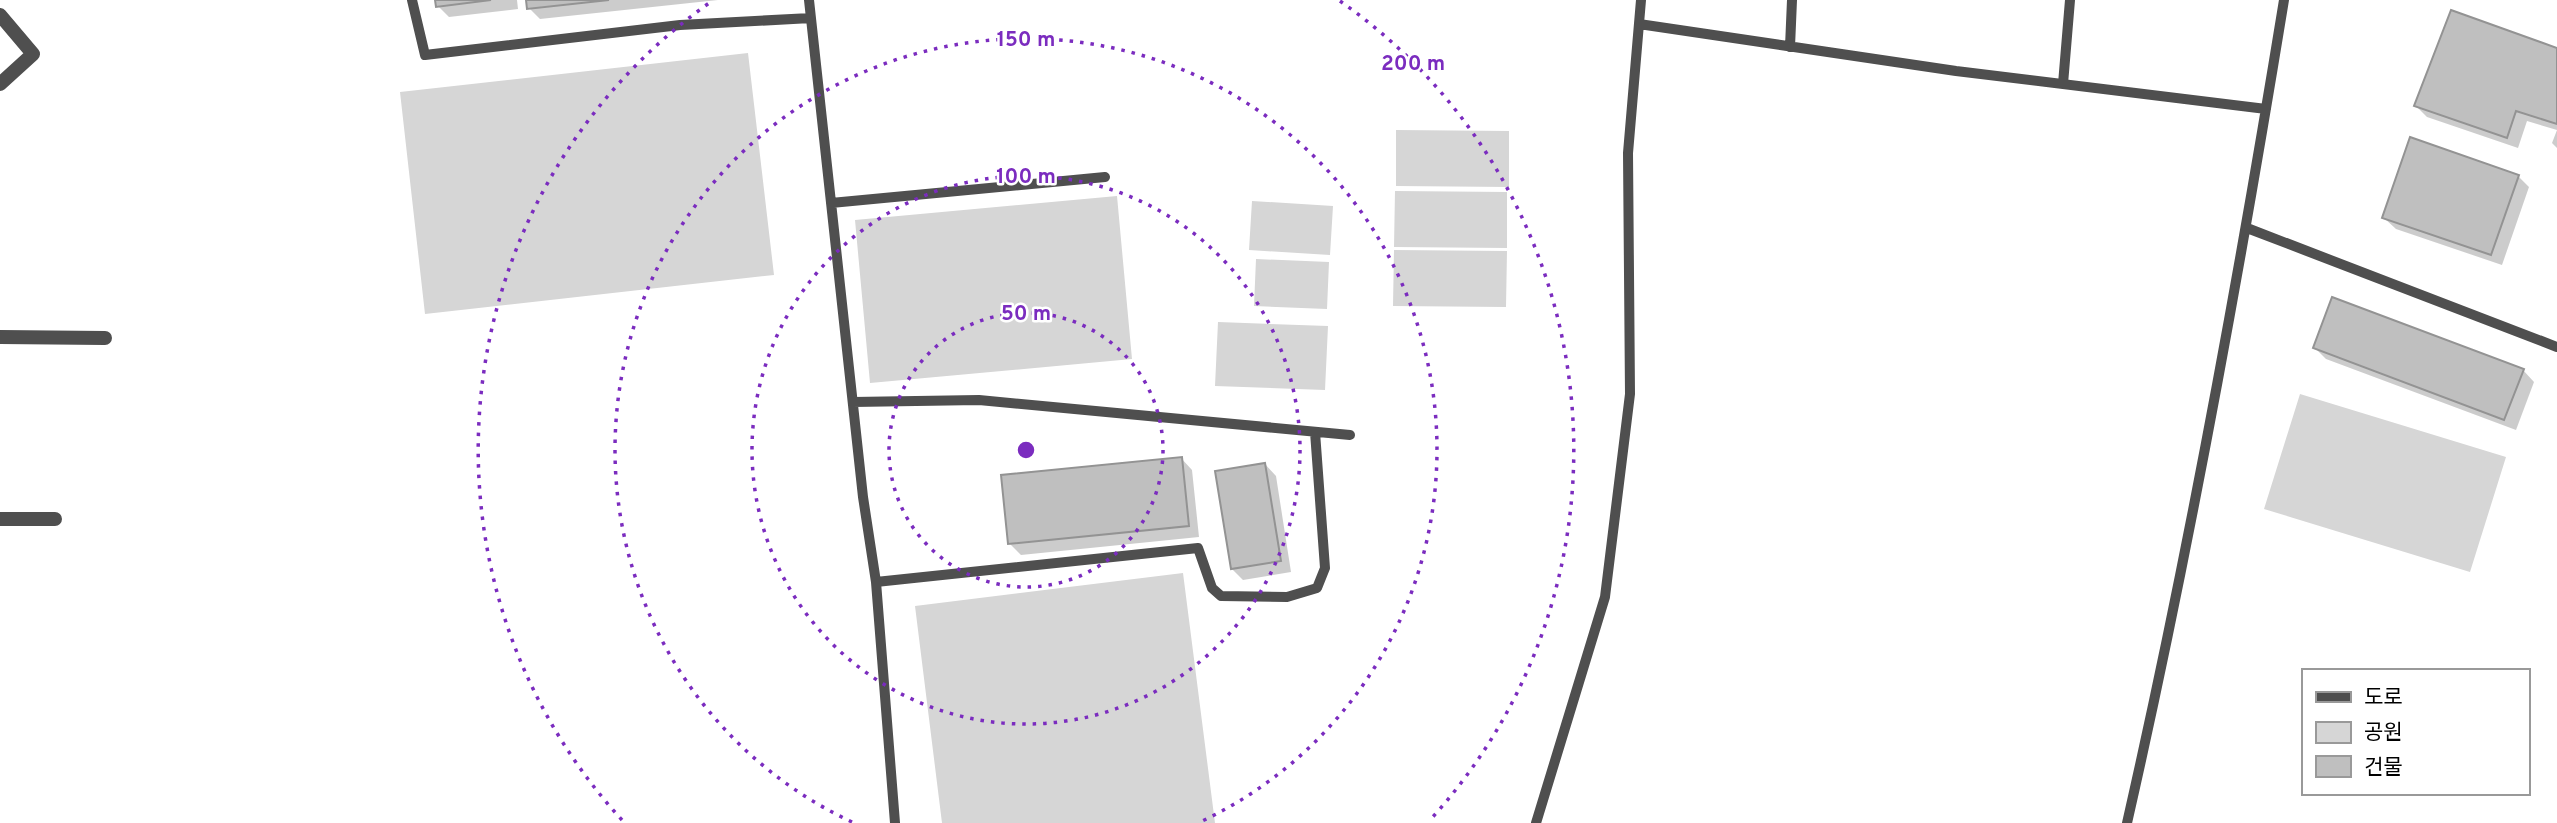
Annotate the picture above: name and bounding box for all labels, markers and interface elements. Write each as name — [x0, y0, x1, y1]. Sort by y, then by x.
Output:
text: 150 m — [997, 27, 1055, 54]
text: 200 m — [1381, 51, 1445, 78]
text: 100 m — [996, 164, 1056, 191]
text: 50 m — [1001, 301, 1051, 328]
centre of rings — [1014, 438, 1038, 462]
legend — [2302, 669, 2529, 795]
text: 도로 — [2364, 685, 2403, 712]
text: 공원 — [2364, 720, 2403, 747]
text: 건물 — [2364, 755, 2403, 782]

